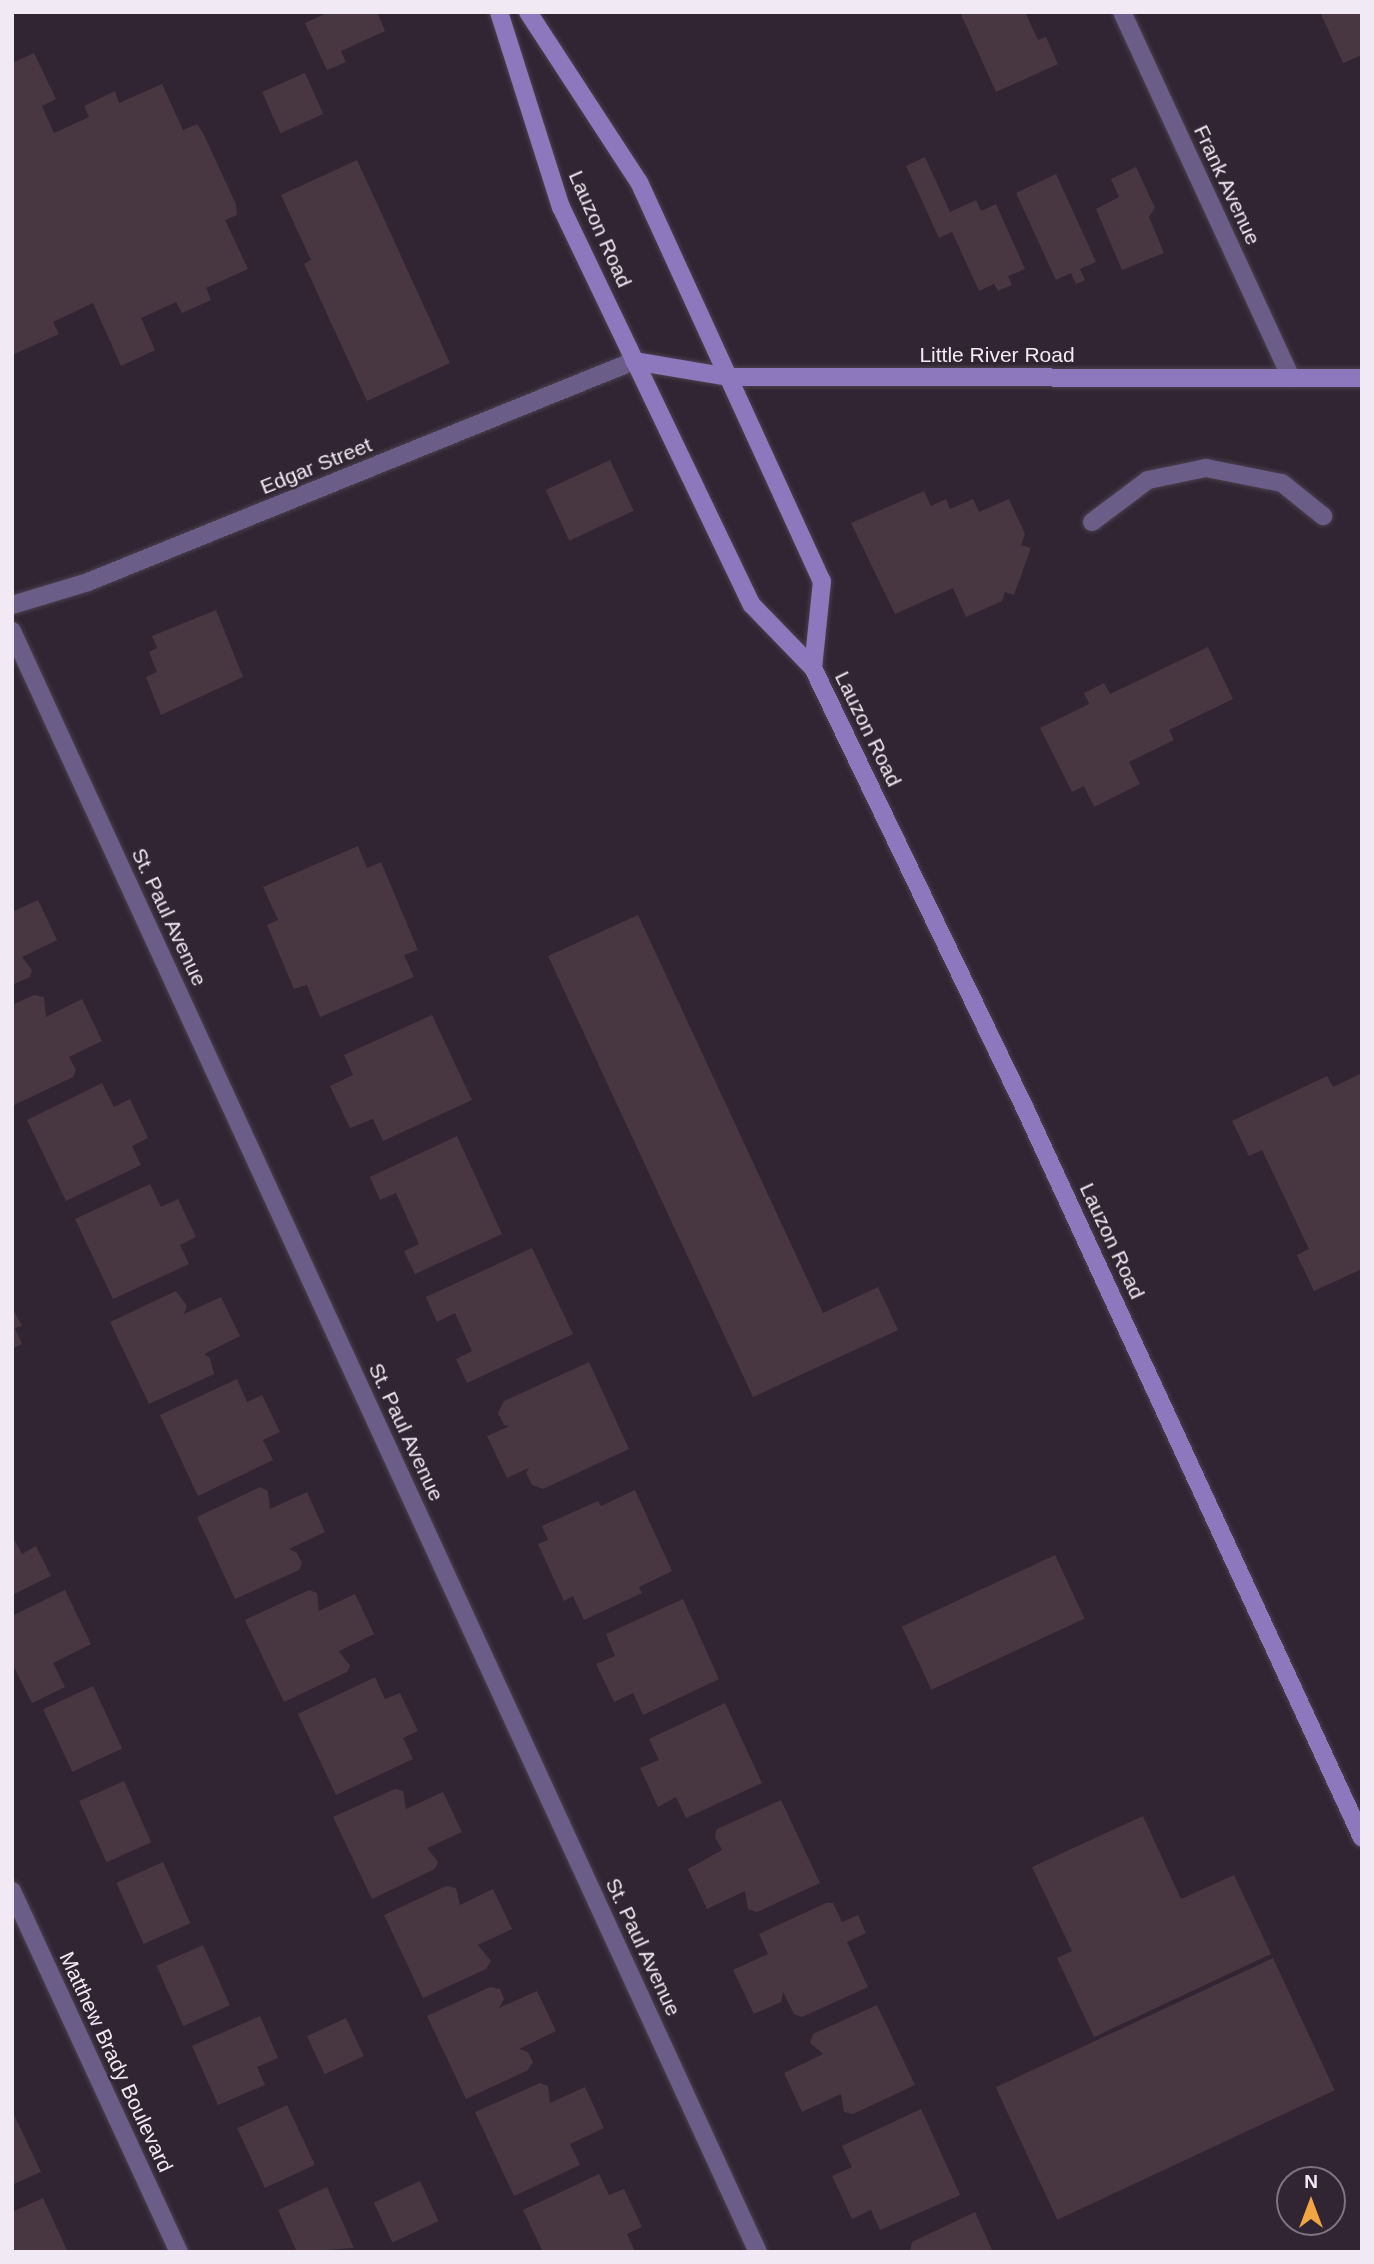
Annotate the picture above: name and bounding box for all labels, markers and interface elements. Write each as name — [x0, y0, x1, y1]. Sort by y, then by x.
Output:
street label: Frank Avenue — [1188, 121, 1266, 249]
street label: Lauzon Road — [563, 167, 637, 291]
street label: Little River Road — [919, 342, 1075, 368]
street label: Edgar Street — [257, 432, 375, 500]
street label: Lauzon Road — [829, 667, 907, 791]
street label: St. Paul Avenue — [126, 844, 212, 990]
street label: Lauzon Road — [1074, 1179, 1150, 1303]
street label: St. Paul Avenue — [363, 1359, 449, 1505]
street label: St. Paul Avenue — [600, 1874, 686, 2020]
street label: Matthew Brady Boulevard — [54, 1948, 178, 2176]
north arrow — [1276, 2166, 1346, 2236]
text: N — [1304, 2171, 1318, 2192]

